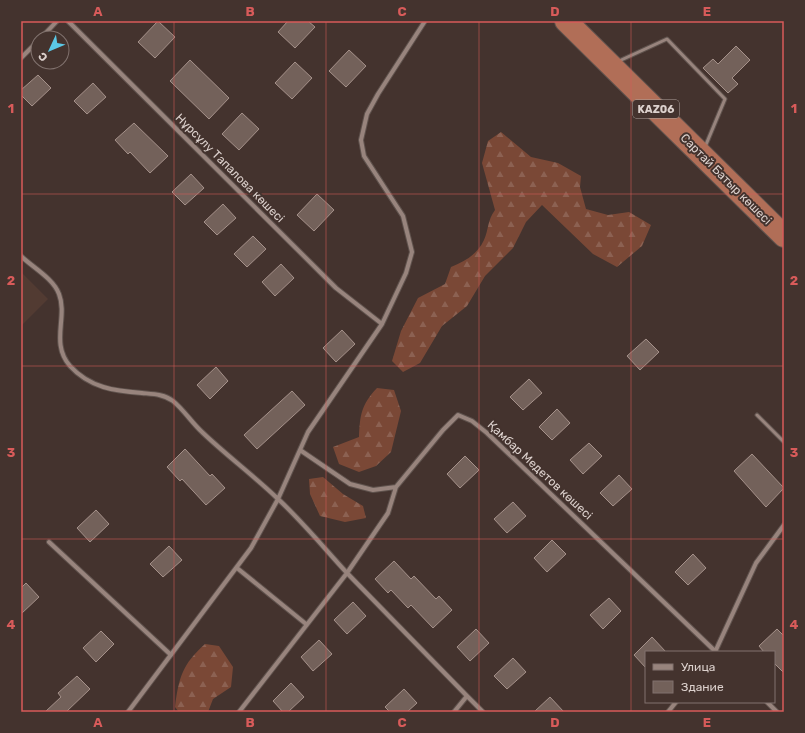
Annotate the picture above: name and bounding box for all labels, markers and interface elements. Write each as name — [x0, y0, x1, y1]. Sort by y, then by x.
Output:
text: A — [93, 4, 103, 19]
text: B — [245, 4, 255, 19]
text: C — [397, 4, 407, 19]
text: D — [550, 4, 560, 19]
text: E — [703, 4, 711, 19]
north arrow — [30, 30, 70, 70]
text: С — [36, 49, 51, 64]
road number: KАZ06 — [633, 100, 679, 118]
text: 1 — [8, 101, 14, 116]
text: 1 — [791, 101, 797, 116]
street label: Нұрсұлу Тапалова көшесі — [173, 111, 287, 225]
street label: Сартай Батыр көшесі — [678, 131, 774, 227]
text: 2 — [7, 273, 15, 288]
text: 2 — [790, 273, 798, 288]
street label: Қамбар Медетов көшесі — [485, 418, 595, 522]
text: 3 — [7, 445, 16, 460]
text: 3 — [790, 445, 799, 460]
text: 4 — [7, 617, 16, 632]
text: 4 — [790, 617, 799, 632]
legend — [645, 651, 775, 703]
text: Улица — [681, 660, 715, 674]
text: Здание — [681, 680, 724, 694]
text: A — [93, 715, 103, 730]
text: B — [245, 715, 255, 730]
text: C — [397, 715, 407, 730]
text: D — [550, 715, 560, 730]
text: E — [703, 715, 711, 730]

